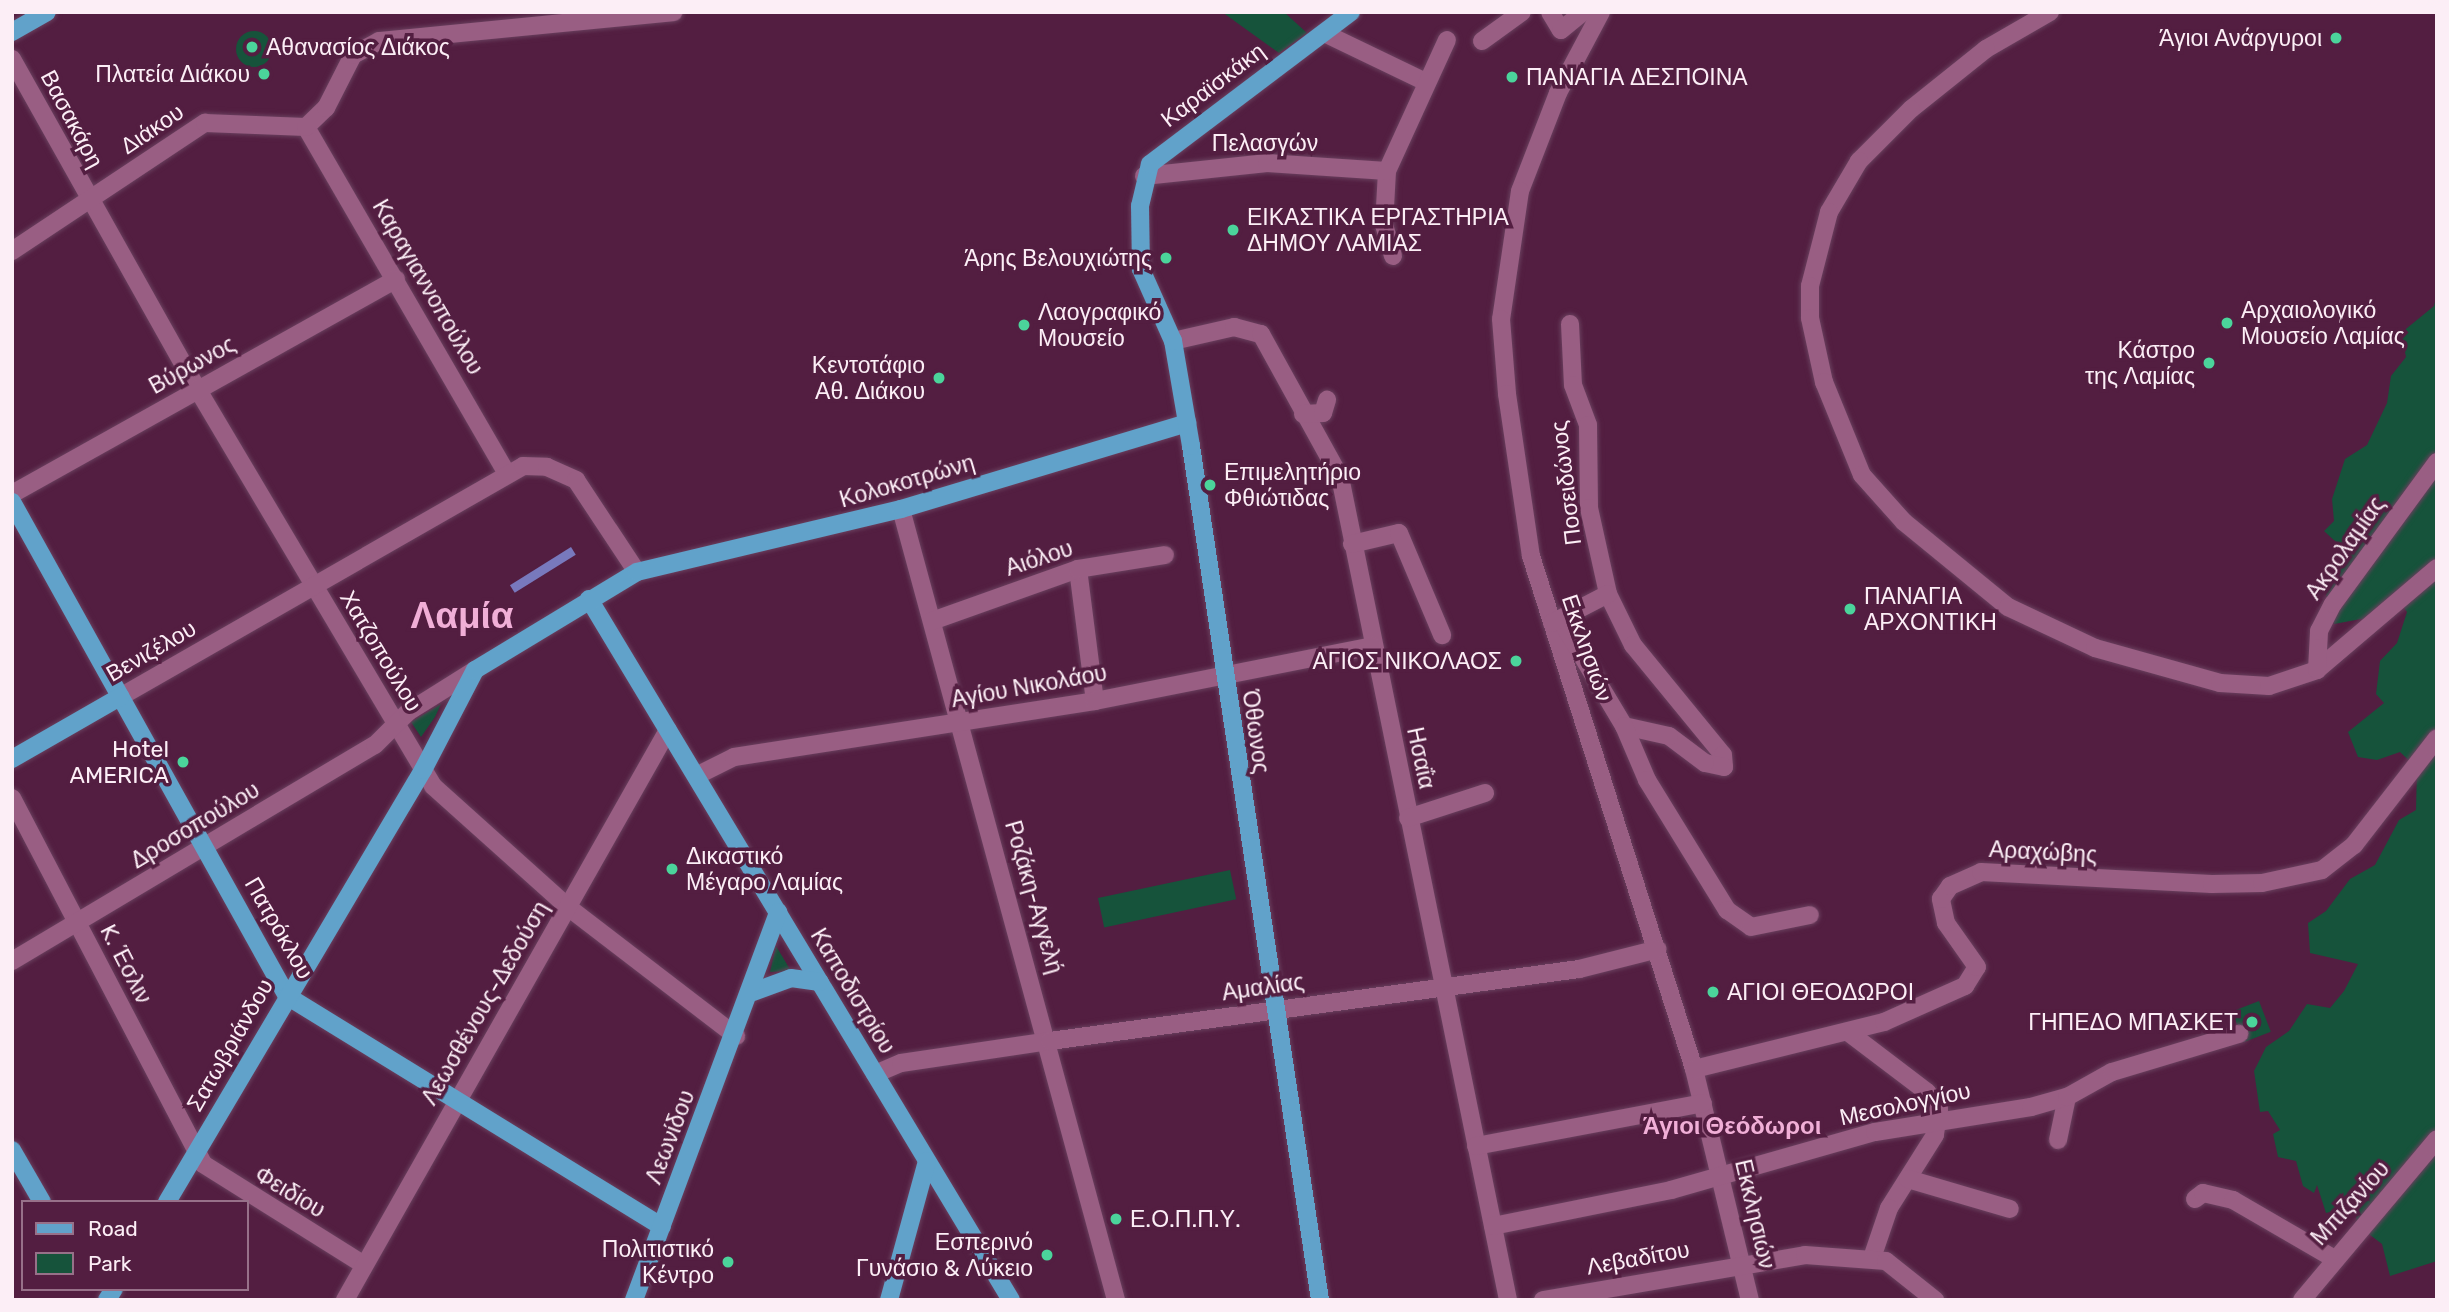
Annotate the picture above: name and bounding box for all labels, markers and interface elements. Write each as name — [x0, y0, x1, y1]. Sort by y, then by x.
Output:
place label: Άγιοι Ανάργυροι — [2159, 24, 2322, 52]
marker: Άγιοι Ανάργυροι — [2328, 30, 2344, 46]
place label: Αθανασίος Διάκος — [266, 33, 450, 61]
street label: Καραϊσκάκη — [1156, 37, 1270, 133]
marker: Αθανασίος Διάκος — [244, 39, 260, 55]
place label: Πλατεία Διάκου — [95, 60, 250, 88]
place label: ΠΑΝΑΓΙΑ ΔΕΣΠΟΙΝΑ — [1526, 63, 1748, 91]
street label: Βασακάρη — [35, 65, 109, 173]
marker: Πλατεία Διάκου — [256, 66, 272, 82]
marker: ΠΑΝΑΓΙΑ ΔΕΣΠΟΙΝΑ — [1504, 69, 1520, 85]
street label: Διάκου — [115, 98, 189, 160]
street label: Πελασγών — [1212, 129, 1318, 157]
street label: Καραγιαννοπούλου — [367, 195, 489, 379]
place label: ΕΙΚΑΣΤΙΚΑ ΕΡΓΑΣΤΗΡΙΑ ΔΗΜΟΥ ΛΑΜΙΑΣ — [1247, 203, 1509, 257]
marker: ΕΙΚΑΣΤΙΚΑ ΕΡΓΑΣΤΗΡΙΑ ΔΗΜΟΥ ΛΑΜΙΑΣ — [1225, 222, 1241, 238]
place label: Άρης Βελουχιώτης — [964, 244, 1152, 272]
marker: Άρης Βελουχιώτης — [1158, 250, 1174, 266]
place label: Αρχαιολογικό Μουσείο Λαμίας — [2241, 296, 2405, 350]
place label: Λαογραφικό Μουσείο — [1038, 298, 1161, 352]
marker: Αρχαιολογικό Μουσείο Λαμίας — [2219, 315, 2235, 331]
marker: Λαογραφικό Μουσείο — [1016, 317, 1032, 333]
street label: Βύρωνος — [144, 330, 240, 400]
place label: Κάστρο της Λαμίας — [2085, 336, 2195, 390]
place label: Κεντοτάφιο Αθ. Διάκου — [812, 351, 925, 405]
marker: Κάστρο της Λαμίας — [2201, 355, 2217, 371]
marker: Κεντοτάφιο Αθ. Διάκου — [931, 370, 947, 386]
street label: Ποσειδώνος — [1545, 419, 1587, 547]
street label: Κολοκοτρώνη — [836, 449, 978, 513]
place label: Επιμελητήριο Φθιώτιδας — [1224, 458, 1361, 512]
marker: Επιμελητήριο Φθιώτιδας — [1202, 477, 1218, 493]
street label: Ακρολαμίας — [2299, 491, 2391, 605]
street label: Αιόλου — [1002, 534, 1076, 582]
place label: ΠΑΝΑΓΙΑ ΑΡΧΟΝΤΙΚΗ — [1864, 582, 1997, 636]
street label: Χατζοπούλου — [334, 586, 428, 716]
street label: Εκκλησιών — [1556, 591, 1618, 705]
district label: Λαμία — [410, 593, 514, 637]
marker: ΠΑΝΑΓΙΑ ΑΡΧΟΝΤΙΚΗ — [1842, 601, 1858, 617]
street label: Βενιζέλου — [101, 614, 201, 688]
place label: ΑΓΙΟΣ ΝΙΚΟΛΑΟΣ — [1312, 647, 1502, 675]
marker: ΑΓΙΟΣ ΝΙΚΟΛΑΟΣ — [1508, 653, 1524, 669]
street label: Αγίου Νικολάου — [949, 659, 1109, 713]
street label: Όθωνος — [1236, 689, 1276, 775]
street label: Ησαΐα — [1401, 725, 1441, 791]
place label: Hotel AMERICA — [69, 735, 169, 789]
marker: Hotel AMERICA — [175, 754, 191, 770]
street label: Δροσοπούλου — [126, 776, 264, 874]
street label: Ροζάκη-Αγγελή — [999, 817, 1069, 977]
street label: Αραχώβης — [1988, 835, 2098, 869]
place label: Δικαστικό Μέγαρο Λαμίας — [686, 842, 843, 896]
marker: Δικαστικό Μέγαρο Λαμίας — [664, 861, 680, 877]
street label: Πατρόκλου — [239, 872, 319, 984]
street label: Λεωσθένους-Δεδούση — [415, 896, 555, 1110]
street label: K. Έσλιν — [94, 920, 158, 1008]
street label: Καποδιστρίου — [805, 923, 901, 1059]
street label: Αμαλίας — [1220, 968, 1306, 1006]
street label: Σατωβριάνδου — [181, 974, 279, 1116]
place label: ΑΓΙΟΙ ΘΕΟΔΩΡΟΙ — [1727, 978, 1914, 1006]
marker: ΑΓΙΟΙ ΘΕΟΔΩΡΟΙ — [1705, 984, 1721, 1000]
place label: ΓΗΠΕΔΟ ΜΠΑΣΚΕΤ — [2028, 1008, 2238, 1036]
marker: ΓΗΠΕΔΟ ΜΠΑΣΚΕΤ — [2244, 1014, 2260, 1030]
street label: Μεσολογγίου — [1837, 1077, 1973, 1131]
street label: Λεωνίδου — [639, 1086, 701, 1188]
district label: Άγιοι Θεόδωροι — [1643, 1113, 1821, 1141]
street label: Μπιζανίου — [2305, 1155, 2395, 1251]
street label: Εκκλησιών — [1729, 1157, 1781, 1271]
street label: Φειδίου — [250, 1160, 330, 1224]
legend — [21, 1200, 248, 1291]
place label: Ε.Ο.Π.Π.Υ. — [1130, 1205, 1241, 1233]
marker: Ε.Ο.Π.Π.Υ. — [1108, 1211, 1124, 1227]
text: Road — [88, 1216, 138, 1241]
place label: Εσπερινό Γυνάσιο & Λύκειο — [856, 1228, 1033, 1282]
place label: Πολιτιστικό Κέντρο — [602, 1235, 714, 1289]
street label: Λεβαδίτου — [1584, 1235, 1692, 1281]
marker: Εσπερινό Γυνάσιο & Λύκειο — [1039, 1247, 1055, 1263]
text: Park — [88, 1251, 132, 1276]
marker: Πολιτιστικό Κέντρο — [720, 1254, 736, 1270]

